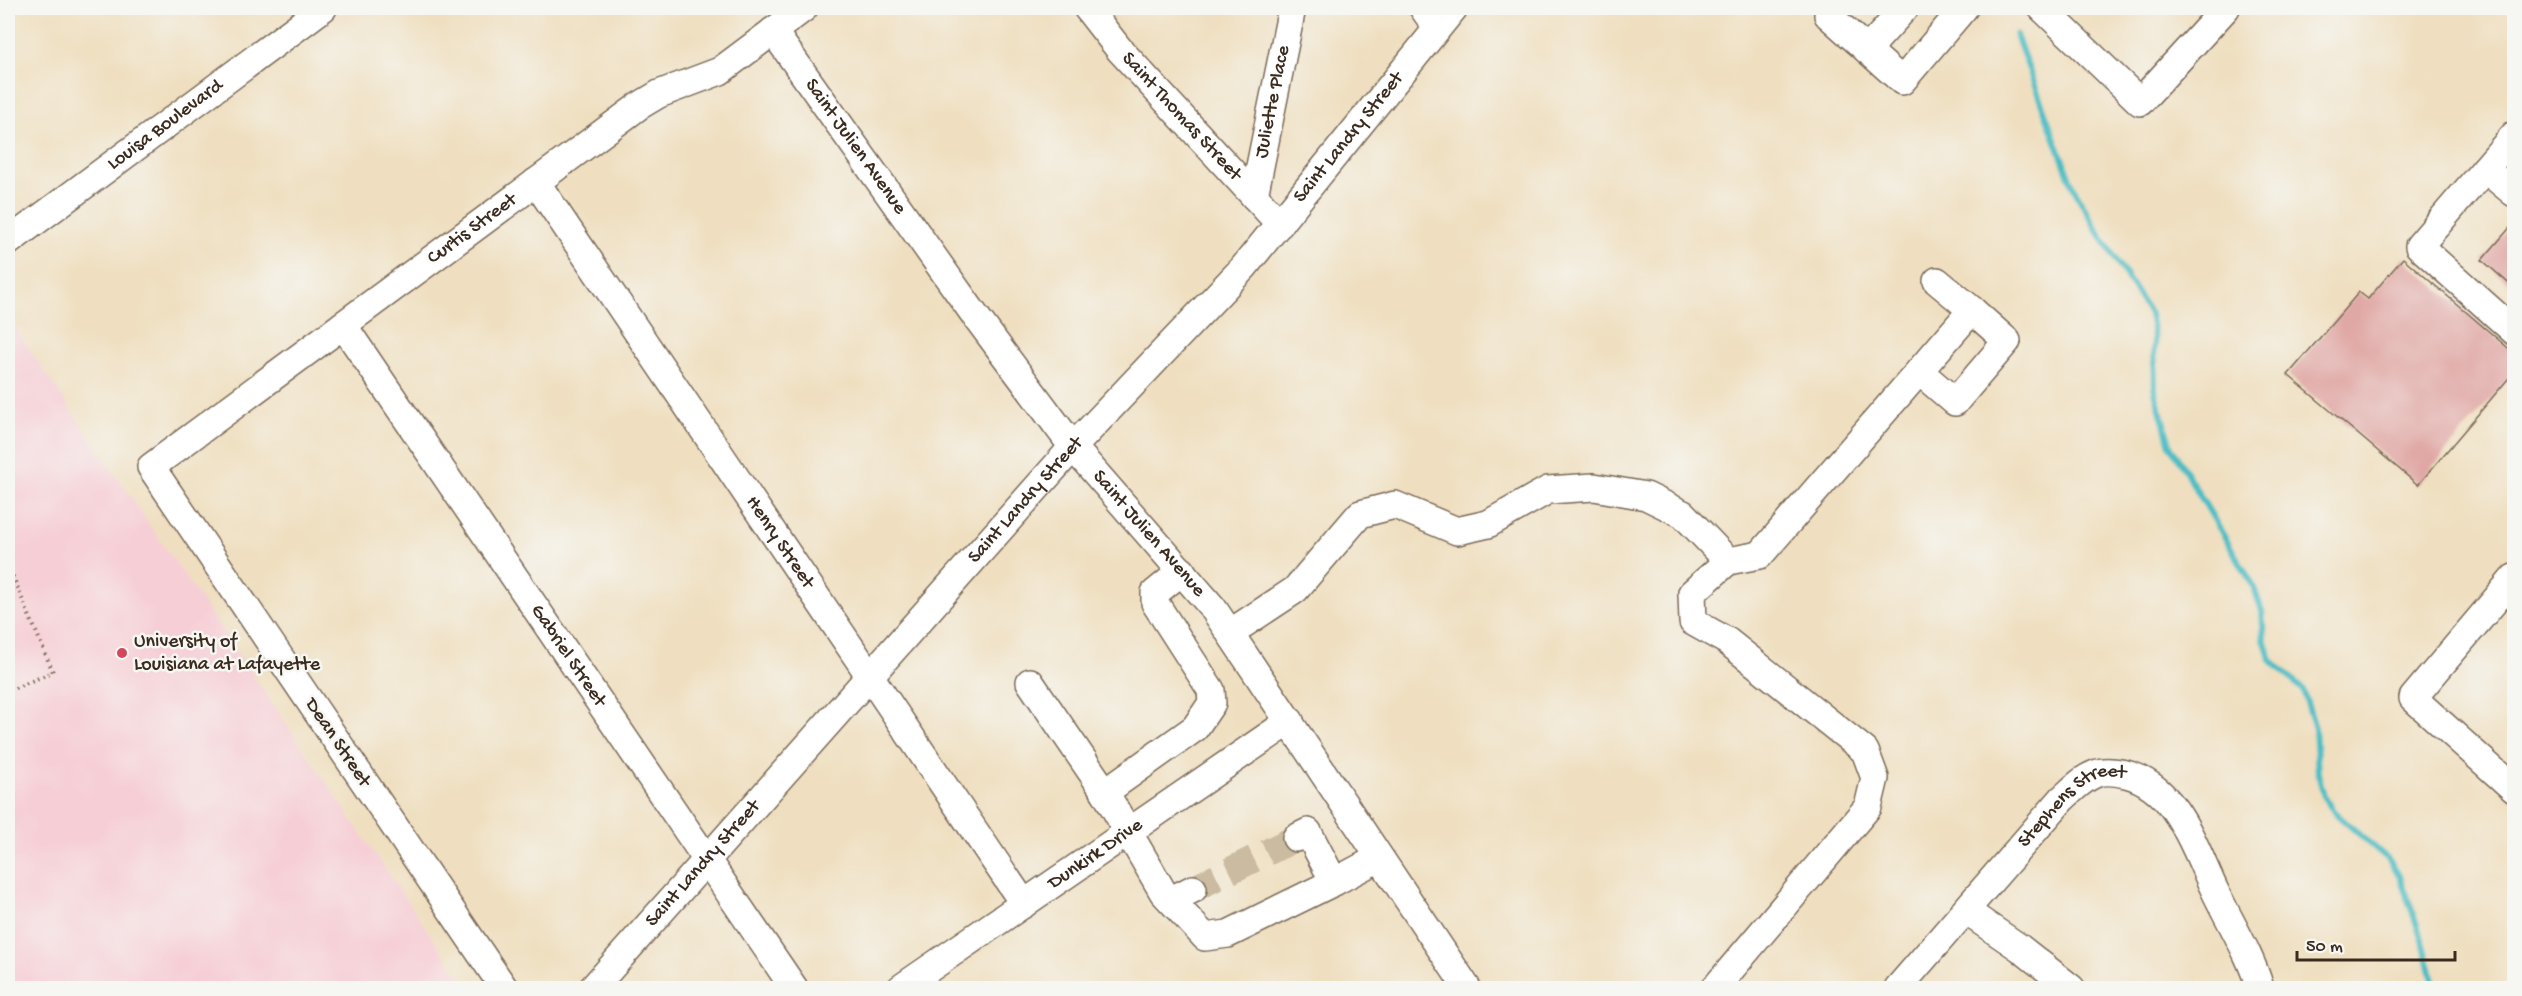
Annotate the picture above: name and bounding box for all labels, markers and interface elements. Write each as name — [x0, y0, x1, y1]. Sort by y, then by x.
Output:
street label: Juliette Place — [1250, 43, 1296, 160]
street label: Saint Thomas Street — [1116, 48, 1247, 187]
street label: Saint Landry Street — [1289, 66, 1410, 208]
street label: Louisa Boulevard — [103, 73, 229, 176]
street label: Saint Julien Avenue — [799, 75, 912, 219]
street label: Curtis Street — [423, 188, 523, 270]
street label: Saint Landry Street — [963, 431, 1089, 568]
street label: Saint Julien Avenue — [1087, 466, 1210, 603]
street label: Henry Street — [740, 492, 820, 594]
street label: Gabriel Street — [525, 600, 612, 713]
place label: University of Louisiana at Lafayette — [134, 631, 321, 677]
marker: University of Louisiana at Lafayette — [115, 646, 129, 660]
street label: Dean Street — [298, 693, 376, 793]
street label: Stephens Street — [2013, 760, 2130, 853]
street label: Saint Landry Street — [641, 794, 767, 932]
street label: Dunkirk Drive — [1042, 814, 1148, 896]
scale bar — [2297, 924, 2454, 962]
text: 50 m — [2306, 937, 2343, 958]

